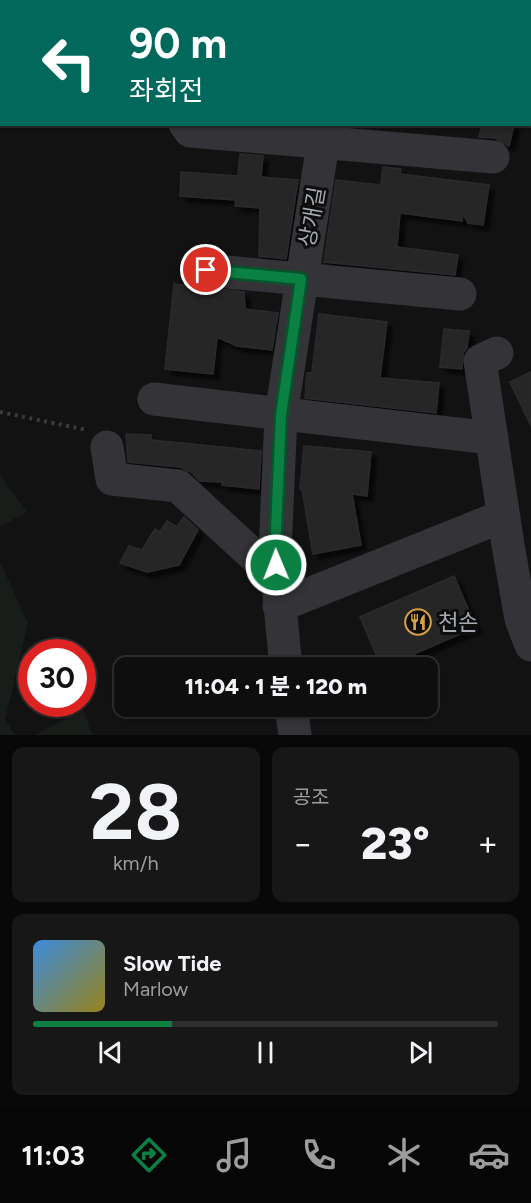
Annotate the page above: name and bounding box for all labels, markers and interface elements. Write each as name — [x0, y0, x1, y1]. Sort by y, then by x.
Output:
text: 90 m — [129, 18, 227, 69]
icon: left — [30, 24, 108, 102]
text: 좌회전 — [129, 74, 204, 107]
street label: 상개길 — [293, 185, 331, 249]
pin — [180, 244, 231, 295]
icon: arrive — [189, 253, 222, 286]
position arrow — [244, 533, 308, 597]
restaurant icon: 천손 — [403, 607, 433, 637]
place label: 천손 — [438, 609, 478, 636]
speed limit sign: 30 — [18, 639, 96, 717]
text: 11:04 · 1 분 · 120 m — [185, 673, 367, 700]
text: 28 — [89, 765, 182, 859]
text: 공조 — [293, 785, 329, 809]
text: 23° — [361, 816, 430, 870]
text: − — [293, 824, 313, 863]
text: + — [477, 824, 498, 863]
text: km/h — [113, 851, 159, 875]
text: Slow Tide — [123, 950, 222, 977]
text: Marlow — [123, 977, 188, 1001]
icon: previous — [94, 1036, 127, 1069]
icon: pause — [249, 1036, 282, 1069]
icon: next — [404, 1036, 437, 1069]
icon: directions — [128, 1134, 170, 1176]
icon: music — [213, 1134, 255, 1176]
icon: phone — [298, 1134, 340, 1176]
icon: climate — [383, 1134, 425, 1176]
icon: car — [468, 1134, 510, 1176]
text: 11:03 — [21, 1139, 85, 1172]

